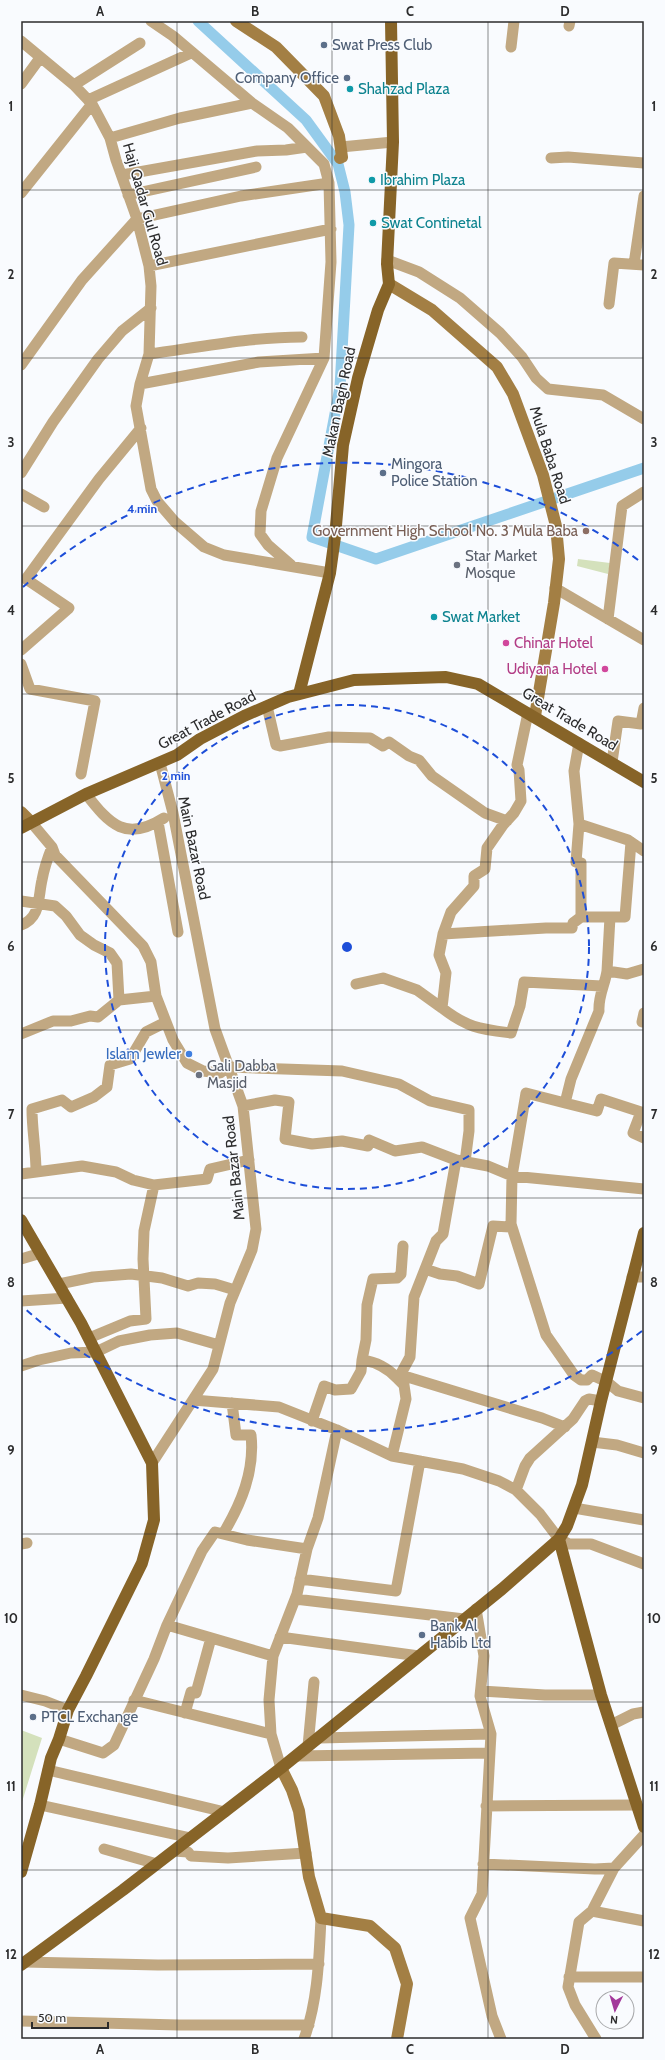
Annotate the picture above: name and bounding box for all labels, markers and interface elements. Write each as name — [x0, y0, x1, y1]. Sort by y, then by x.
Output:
text: A — [96, 3, 105, 19]
text: B — [251, 3, 259, 19]
text: C — [406, 3, 414, 19]
text: D — [560, 3, 570, 19]
place label: Swat Press Club — [332, 36, 432, 54]
marker: Swat Press Club — [319, 40, 329, 50]
place label: Company Office — [235, 69, 339, 87]
marker: Company Office — [342, 73, 352, 83]
place label: Shahzad Plaza — [358, 80, 450, 98]
marker: Shahzad Plaza — [345, 84, 355, 94]
text: 1 — [9, 98, 13, 114]
text: 1 — [652, 98, 656, 114]
street label: Haji Qadar Gul Road — [119, 141, 171, 267]
place label: Ibrahim Plaza — [380, 171, 466, 189]
marker: Ibrahim Plaza — [367, 175, 377, 185]
place label: Swat Continetal — [381, 214, 482, 232]
marker: Swat Continetal — [368, 218, 378, 228]
text: 2 — [8, 266, 15, 282]
text: 2 — [651, 266, 658, 282]
street label: Makan Bagh Road — [318, 345, 360, 459]
street label: Mula Baba Road — [526, 404, 574, 506]
text: 3 — [7, 434, 15, 450]
text: 3 — [650, 434, 658, 450]
place label: Mingora Police Station — [391, 455, 478, 490]
marker: Mingora Police Station — [378, 468, 388, 478]
text: 4 min — [127, 501, 157, 516]
place label: Government High School No. 3 Mula Baba — [312, 522, 579, 540]
marker: Government High School No. 3 Mula Baba — [581, 526, 591, 536]
place label: Star Market Mosque — [465, 547, 537, 582]
marker: Star Market Mosque — [452, 560, 462, 570]
text: 4 — [7, 602, 15, 618]
text: 4 — [650, 602, 658, 618]
place label: Swat Market — [442, 608, 520, 626]
marker: Swat Market — [429, 612, 439, 622]
place label: Chinar Hotel — [514, 634, 593, 652]
marker: Chinar Hotel — [501, 638, 511, 648]
place label: Udiyana Hotel — [506, 660, 597, 678]
marker: Udiyana Hotel — [600, 664, 610, 674]
street label: Great Trade Road — [519, 683, 621, 755]
street label: Great Trade Road — [155, 687, 259, 753]
text: 2 min — [162, 768, 190, 783]
text: 5 — [8, 770, 15, 786]
text: 5 — [651, 770, 658, 786]
street label: Main Bazar Road — [174, 795, 214, 901]
text: 6 — [7, 938, 15, 954]
text: 6 — [650, 938, 658, 954]
centre of rings — [340, 940, 354, 954]
place label: Islam Jewler — [106, 1045, 181, 1063]
marker: Islam Jewler — [184, 1049, 194, 1059]
place label: Gali Dabba Masjid — [207, 1057, 277, 1092]
marker: Gali Dabba Masjid — [194, 1070, 204, 1080]
text: 7 — [8, 1106, 15, 1122]
text: 7 — [651, 1106, 658, 1122]
street label: Main Bazar Road — [220, 1115, 248, 1221]
text: 8 — [7, 1274, 15, 1290]
text: 8 — [650, 1274, 658, 1290]
text: 9 — [7, 1442, 15, 1458]
text: 9 — [650, 1442, 658, 1458]
text: 10 — [4, 1610, 18, 1626]
text: 10 — [647, 1610, 661, 1626]
place label: Bank Al Habib Ltd — [430, 1617, 491, 1652]
marker: Bank Al Habib Ltd — [417, 1630, 427, 1640]
place label: PTCL Exchange — [41, 1708, 138, 1726]
marker: PTCL Exchange — [28, 1712, 38, 1722]
text: 11 — [6, 1778, 16, 1794]
text: 11 — [649, 1778, 659, 1794]
text: 12 — [5, 1946, 17, 1962]
text: 12 — [648, 1946, 660, 1962]
north arrow — [595, 1990, 635, 2030]
scale bar — [32, 2004, 108, 2030]
text: 50 m — [38, 2010, 66, 2025]
text: N — [610, 2013, 619, 2027]
text: A — [96, 2041, 105, 2057]
text: B — [251, 2041, 259, 2057]
text: C — [406, 2041, 414, 2057]
text: D — [560, 2041, 570, 2057]

